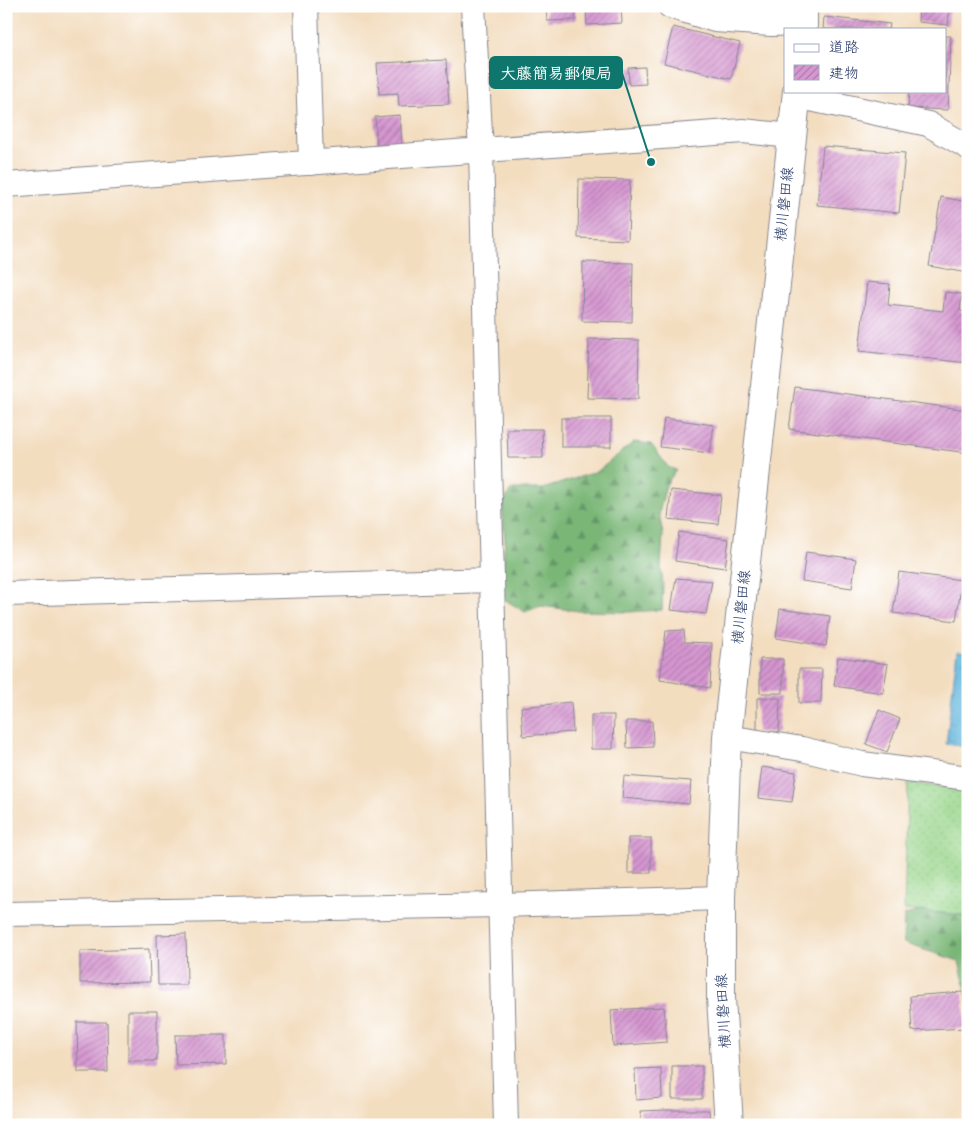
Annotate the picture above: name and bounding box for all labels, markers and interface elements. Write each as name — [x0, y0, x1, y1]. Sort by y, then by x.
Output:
legend — [784, 28, 946, 92]
text: 道路 — [829, 34, 859, 60]
callout: 大藤簡易郵便局 — [490, 57, 622, 88]
text: 大藤簡易郵便局 — [500, 59, 612, 88]
text: 建物 — [829, 60, 859, 86]
street label: 横川磐田線 — [767, 165, 801, 243]
street label: 横川磐田線 — [724, 568, 758, 646]
street label: 横川磐田線 — [708, 973, 738, 1049]

